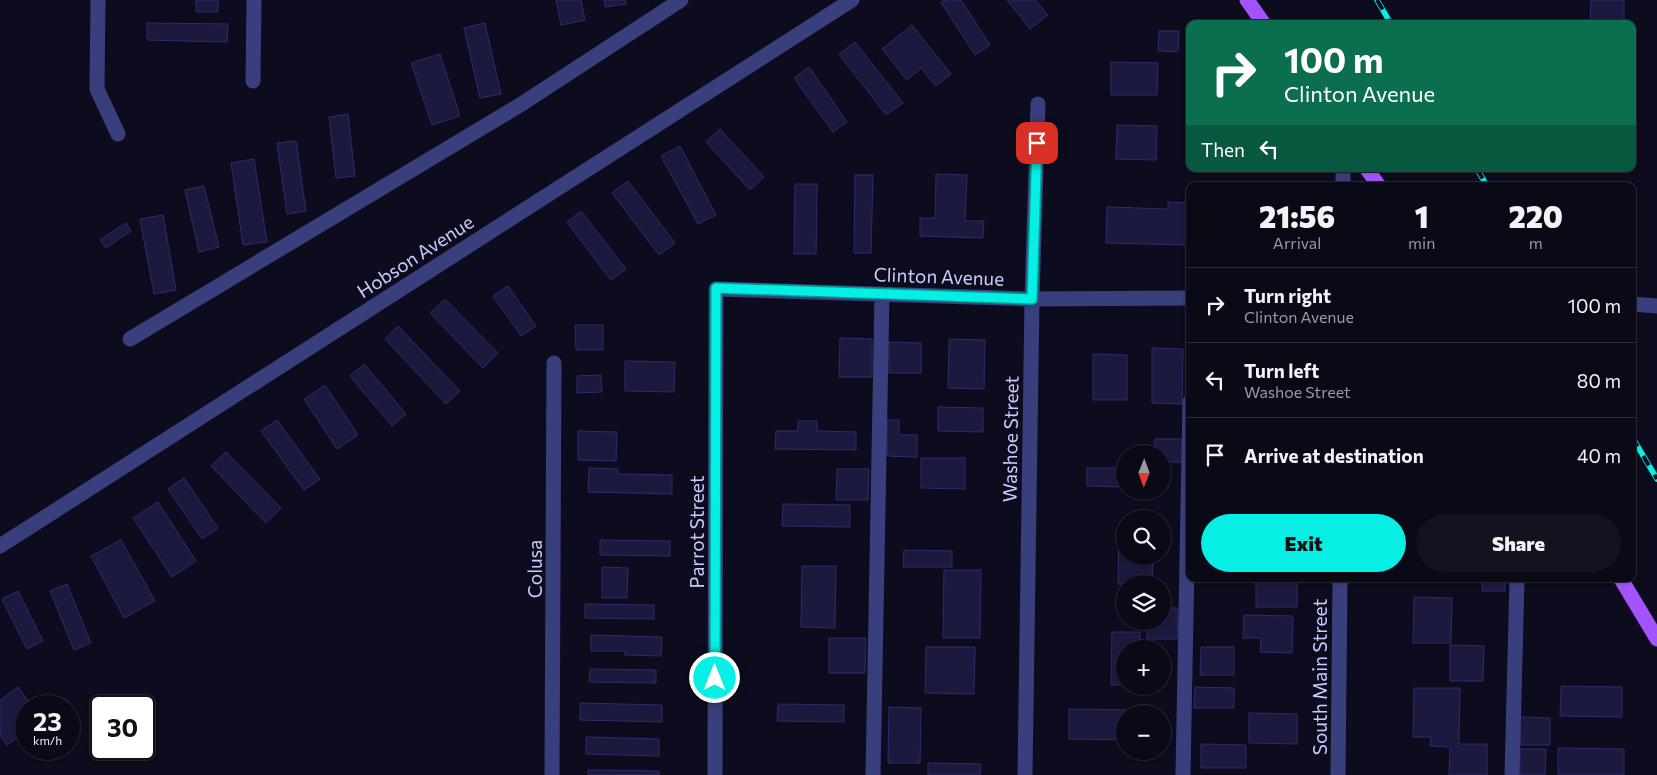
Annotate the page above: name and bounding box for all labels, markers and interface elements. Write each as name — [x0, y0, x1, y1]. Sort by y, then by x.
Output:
text: 100 m — [1284, 37, 1384, 80]
icon: right — [1201, 40, 1266, 105]
text: Clinton Avenue — [1284, 80, 1435, 107]
pin — [1016, 122, 1058, 164]
icon: arrive — [1023, 129, 1051, 157]
icon: left — [1255, 135, 1283, 163]
text: Then — [1201, 138, 1245, 161]
text: 21:56 — [1259, 197, 1335, 234]
text: 1 — [1415, 197, 1429, 234]
text: 220 — [1508, 197, 1563, 234]
street label: Hobson Avenue — [352, 210, 478, 302]
text: Arrival — [1273, 233, 1321, 252]
text: min — [1408, 233, 1435, 252]
text: m — [1529, 233, 1543, 252]
street label: Clinton Avenue — [873, 262, 1005, 290]
text: Turn right — [1244, 284, 1331, 307]
icon: right — [1201, 291, 1229, 319]
text: 100 m — [1568, 294, 1621, 317]
text: Clinton Avenue — [1244, 307, 1354, 326]
text: Turn left — [1244, 359, 1319, 382]
icon: left — [1201, 366, 1229, 394]
text: 80 m — [1577, 369, 1621, 392]
street label: Washoe Street — [997, 375, 1023, 502]
text: Washoe Street — [1244, 382, 1351, 401]
icon: arrive — [1201, 441, 1229, 469]
text: Arrive at destination — [1244, 444, 1424, 467]
text: 40 m — [1577, 444, 1621, 467]
north arrow — [1116, 445, 1171, 500]
map controls — [1116, 445, 1171, 760]
street label: Parrot Street — [685, 475, 708, 589]
button: search — [1116, 510, 1171, 565]
button: Exit — [1201, 514, 1406, 572]
button: Share — [1416, 514, 1621, 572]
street label: Colusa — [523, 540, 546, 598]
button: layers — [1116, 575, 1171, 630]
street label: South Main Street — [1308, 599, 1331, 755]
button: + — [1116, 640, 1171, 695]
position arrow — [688, 651, 740, 703]
speed limit sign: 30 — [90, 695, 155, 760]
button: − — [1116, 705, 1171, 760]
text: 23 — [33, 706, 62, 736]
text: km/h — [33, 733, 62, 747]

